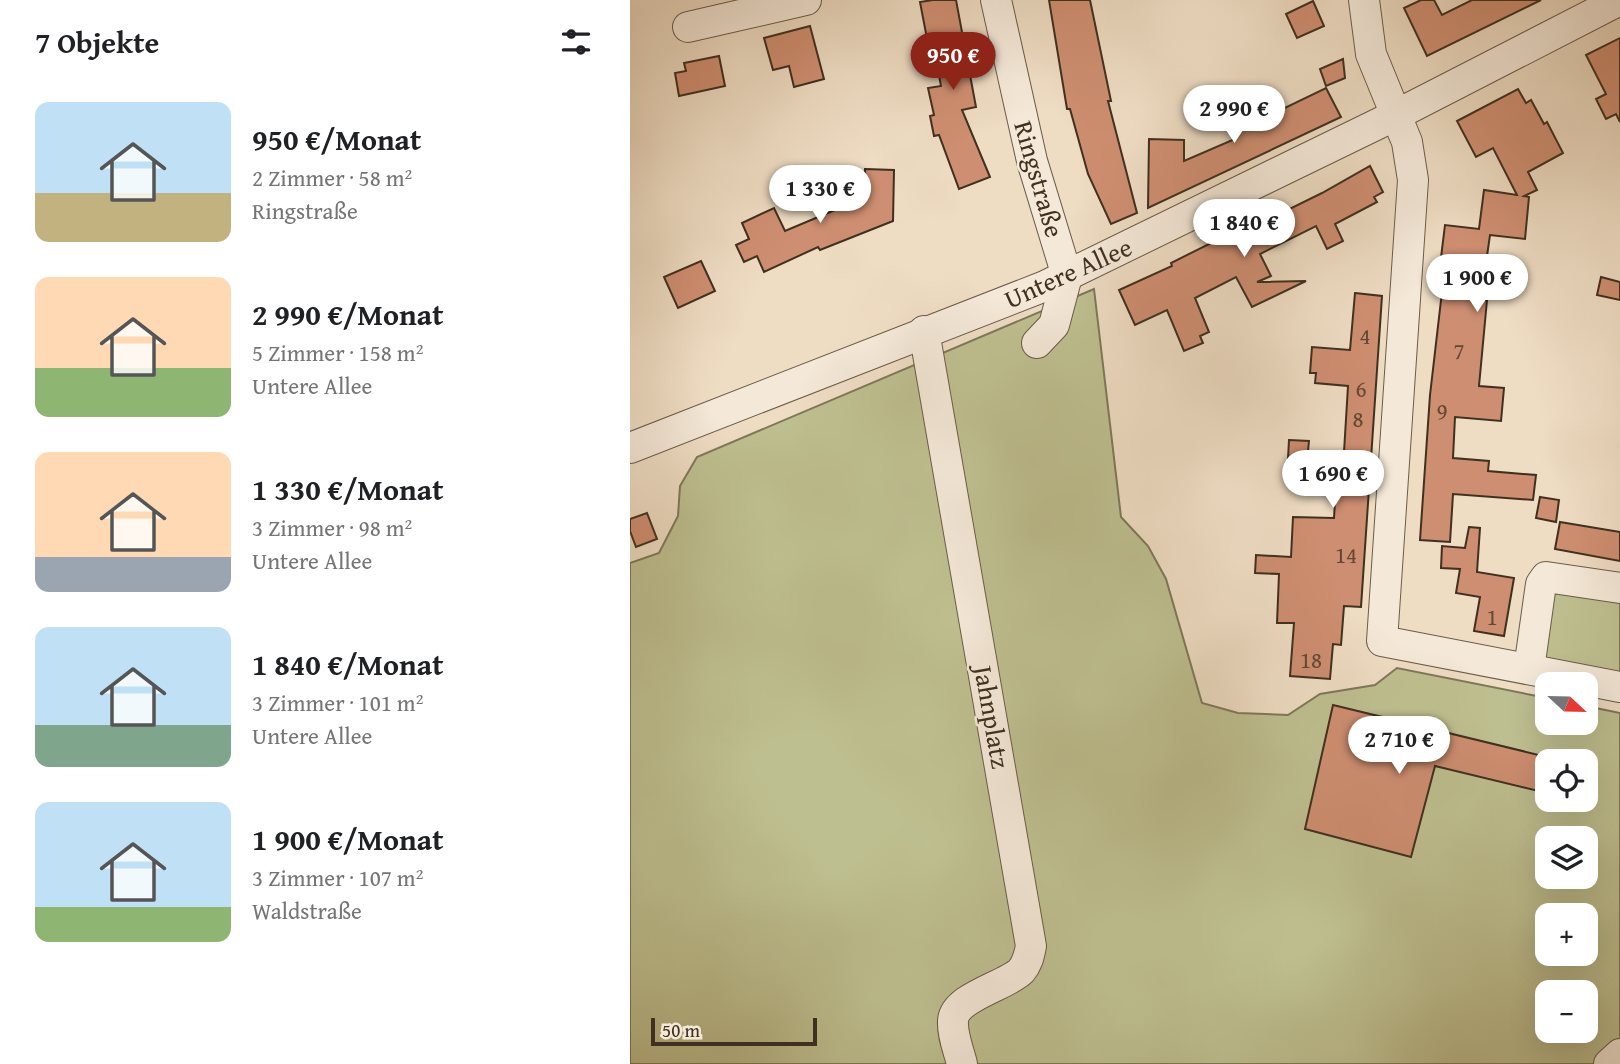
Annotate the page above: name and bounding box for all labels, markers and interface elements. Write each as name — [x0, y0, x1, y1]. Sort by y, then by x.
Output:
text: 7 Objekte — [35, 20, 159, 64]
icon: filters — [557, 23, 595, 61]
pin: 950 € — [904, 32, 1002, 92]
text: 950 € — [927, 38, 979, 71]
pin: 2 990 € — [1169, 86, 1299, 145]
text: 2 990 € — [1199, 91, 1269, 124]
street label: Ringstraße — [1004, 116, 1075, 242]
text: 950 €/Monat — [252, 117, 421, 161]
icon: home — [91, 130, 175, 214]
text: 2 Zimmer · 58 m² — [252, 161, 412, 194]
pin: 1 330 € — [755, 166, 885, 225]
text: 1 330 € — [785, 171, 855, 204]
text: Ringstraße — [252, 194, 358, 227]
pin: 1 840 € — [1179, 200, 1309, 259]
text: 1 840 € — [1209, 205, 1279, 238]
street label: Untere Allee — [998, 227, 1138, 318]
pin: 1 900 € — [1412, 254, 1542, 314]
text: 1 900 € — [1442, 260, 1512, 293]
text: 2 990 €/Monat — [252, 292, 444, 336]
icon: home — [91, 305, 175, 389]
house number: 4 — [1359, 319, 1371, 352]
house number: 7 — [1453, 334, 1465, 367]
text: 5 Zimmer · 158 m² — [252, 336, 423, 369]
text: Untere Allee — [252, 369, 372, 402]
house number: 6 — [1355, 372, 1367, 405]
house number: 9 — [1436, 394, 1448, 427]
house number: 8 — [1352, 402, 1364, 435]
pin: 1 690 € — [1268, 450, 1398, 510]
text: 1 690 € — [1298, 456, 1368, 489]
text: 1 330 €/Monat — [252, 467, 444, 511]
icon: home — [91, 480, 175, 564]
text: 3 Zimmer · 98 m² — [252, 511, 412, 544]
house number: 14 — [1335, 538, 1357, 571]
text: Untere Allee — [252, 544, 372, 577]
house number: 1 — [1486, 600, 1498, 633]
text: 1 840 €/Monat — [252, 642, 444, 686]
house number: 18 — [1300, 643, 1322, 676]
icon: home — [91, 655, 175, 739]
street label: Jahnplatz — [964, 659, 1021, 771]
north arrow — [1535, 672, 1598, 735]
map controls — [1535, 672, 1598, 1043]
text: 3 Zimmer · 101 m² — [252, 686, 423, 719]
pin: 2 710 € — [1334, 716, 1464, 776]
text: Untere Allee — [252, 719, 372, 752]
text: 2 710 € — [1364, 722, 1434, 755]
button: locate — [1535, 749, 1598, 812]
text: 1 900 €/Monat — [252, 817, 444, 861]
button: layers — [1535, 826, 1598, 889]
icon: home — [91, 830, 175, 914]
text: 3 Zimmer · 107 m² — [252, 861, 423, 894]
text: Waldstraße — [252, 894, 362, 927]
button: + — [1535, 903, 1598, 966]
button: − — [1535, 980, 1598, 1043]
scale bar — [651, 1015, 817, 1047]
text: 50 m — [662, 1016, 700, 1044]

